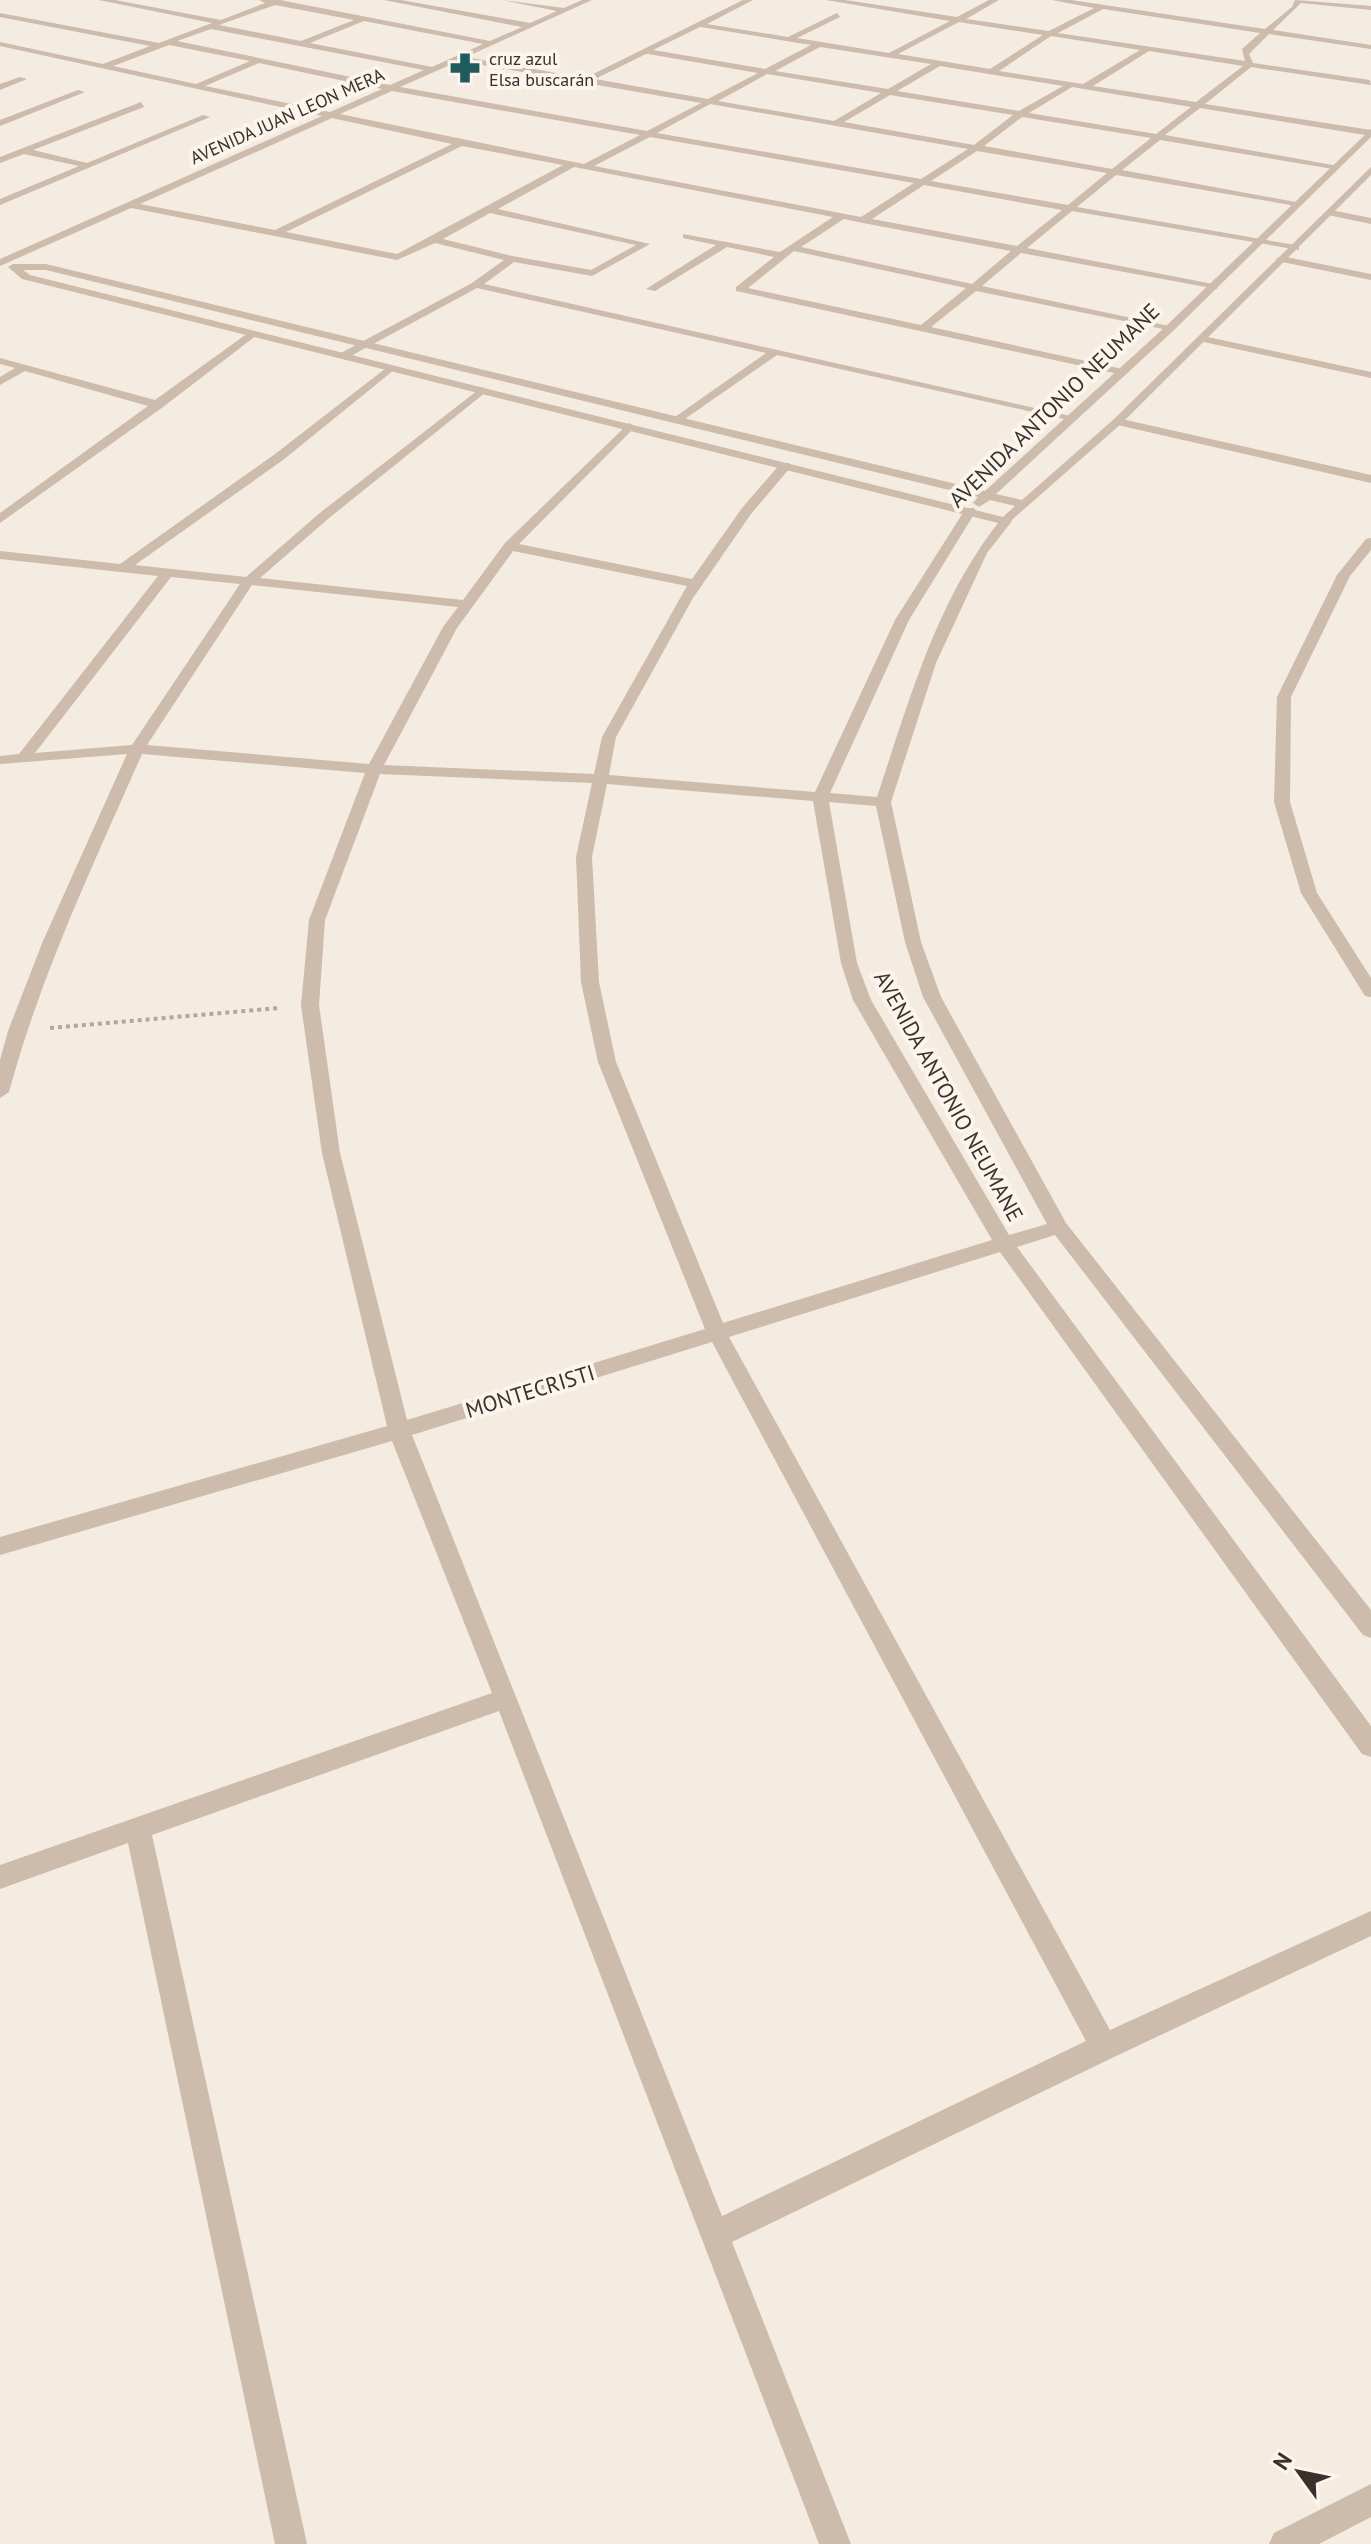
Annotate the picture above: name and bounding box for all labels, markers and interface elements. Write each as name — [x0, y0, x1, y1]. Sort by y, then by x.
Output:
place label: cruz azul Elsa buscarán — [489, 47, 594, 91]
pharmacy icon: cruz azul Elsa buscarán — [448, 51, 482, 85]
street label: AVENIDA JUAN LEON MERA — [186, 63, 388, 169]
street label: AVENIDA ANTONIO NEUMANE — [943, 297, 1165, 513]
street label: AVENIDA ANTONIO NEUMANE — [868, 966, 1030, 1226]
street label: MONTECRISTI — [462, 1358, 598, 1424]
north arrow — [1259, 2432, 1339, 2512]
text: N — [1267, 2447, 1298, 2475]

